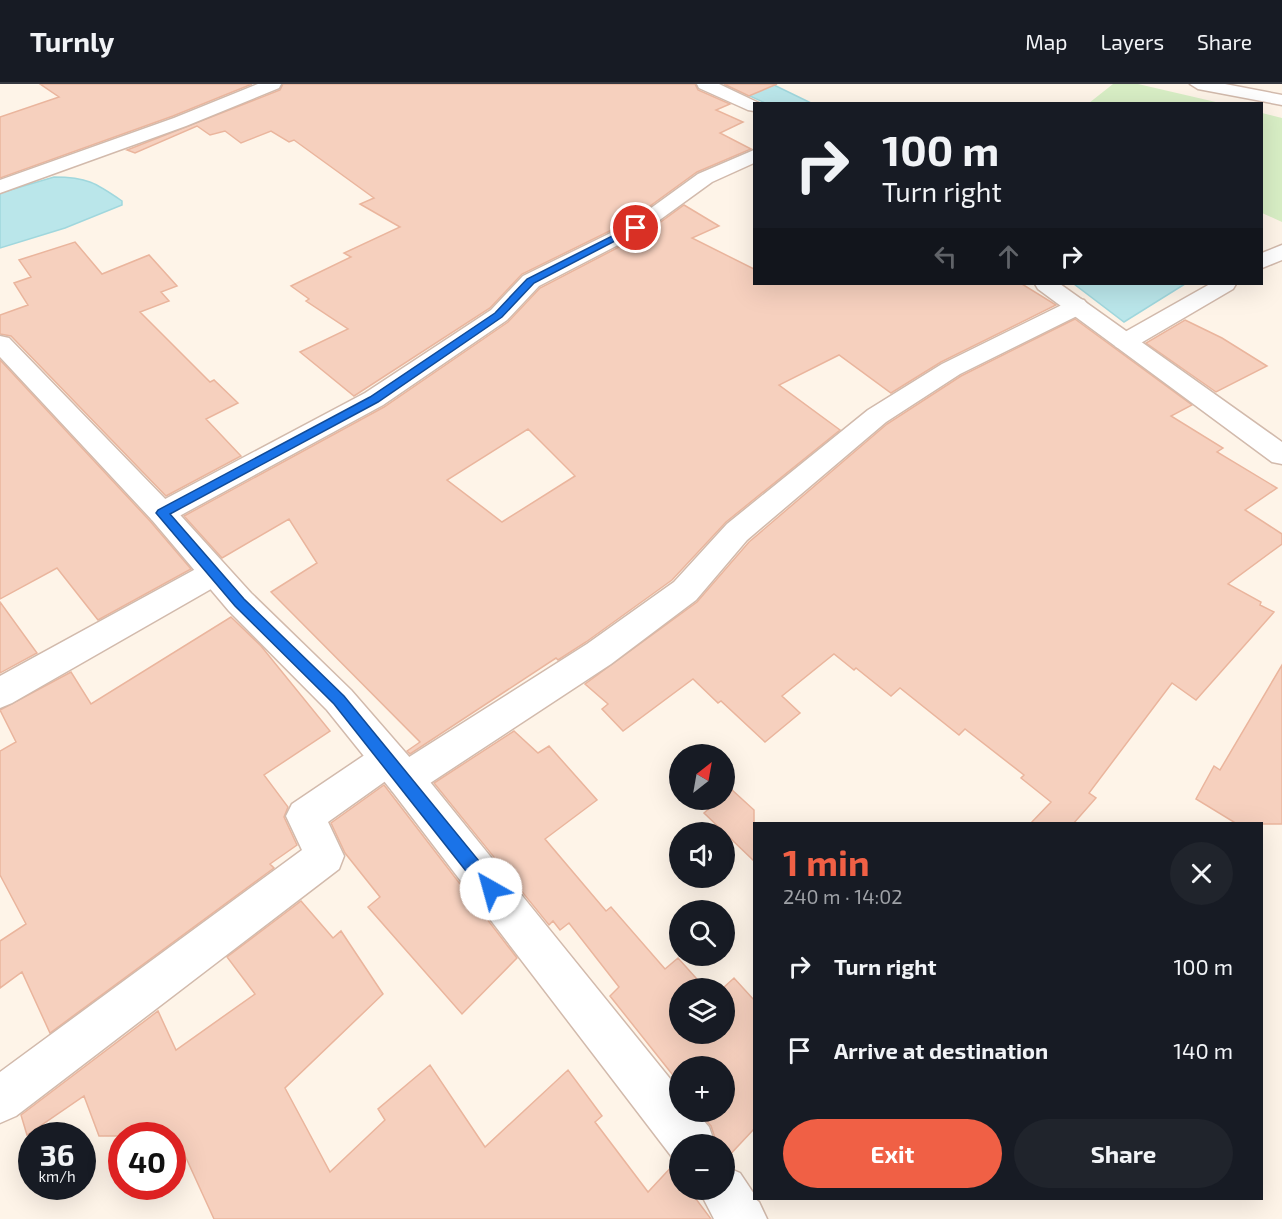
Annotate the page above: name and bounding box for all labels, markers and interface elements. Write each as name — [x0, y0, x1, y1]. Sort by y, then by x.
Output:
text: Turnly — [30, 24, 114, 58]
text: Map — [1025, 29, 1067, 54]
text: Layers — [1100, 29, 1164, 54]
text: Share — [1197, 29, 1252, 54]
text: 100 m — [882, 124, 999, 174]
icon: right — [783, 126, 861, 204]
text: Turn right — [882, 175, 1002, 207]
pin — [610, 202, 661, 253]
icon: arrive — [619, 211, 652, 244]
icon: left — [929, 240, 962, 273]
icon: ahead — [992, 240, 1025, 273]
icon: right — [1055, 240, 1088, 273]
north arrow — [669, 744, 735, 810]
map controls — [669, 744, 735, 1200]
button: sound — [669, 822, 735, 888]
text: 1 min — [783, 840, 870, 883]
button: close — [1170, 842, 1233, 905]
position arrow — [459, 857, 523, 921]
text: 240 m · 14:02 — [783, 884, 903, 908]
button: search — [669, 900, 735, 966]
icon: right — [783, 950, 816, 983]
text: Turn right — [834, 953, 936, 979]
text: 100 m — [1174, 953, 1233, 979]
button: layers — [669, 978, 735, 1044]
icon: arrive — [783, 1034, 816, 1067]
text: Arrive at destination — [834, 1037, 1048, 1063]
text: 140 m — [1173, 1037, 1233, 1063]
button: + — [669, 1056, 735, 1122]
button: Exit — [783, 1119, 1002, 1188]
button: Share — [1014, 1119, 1233, 1188]
speed limit sign: 40 — [108, 1122, 186, 1200]
button: − — [669, 1134, 735, 1200]
text: 36 — [40, 1136, 74, 1172]
text: km/h — [38, 1167, 76, 1185]

